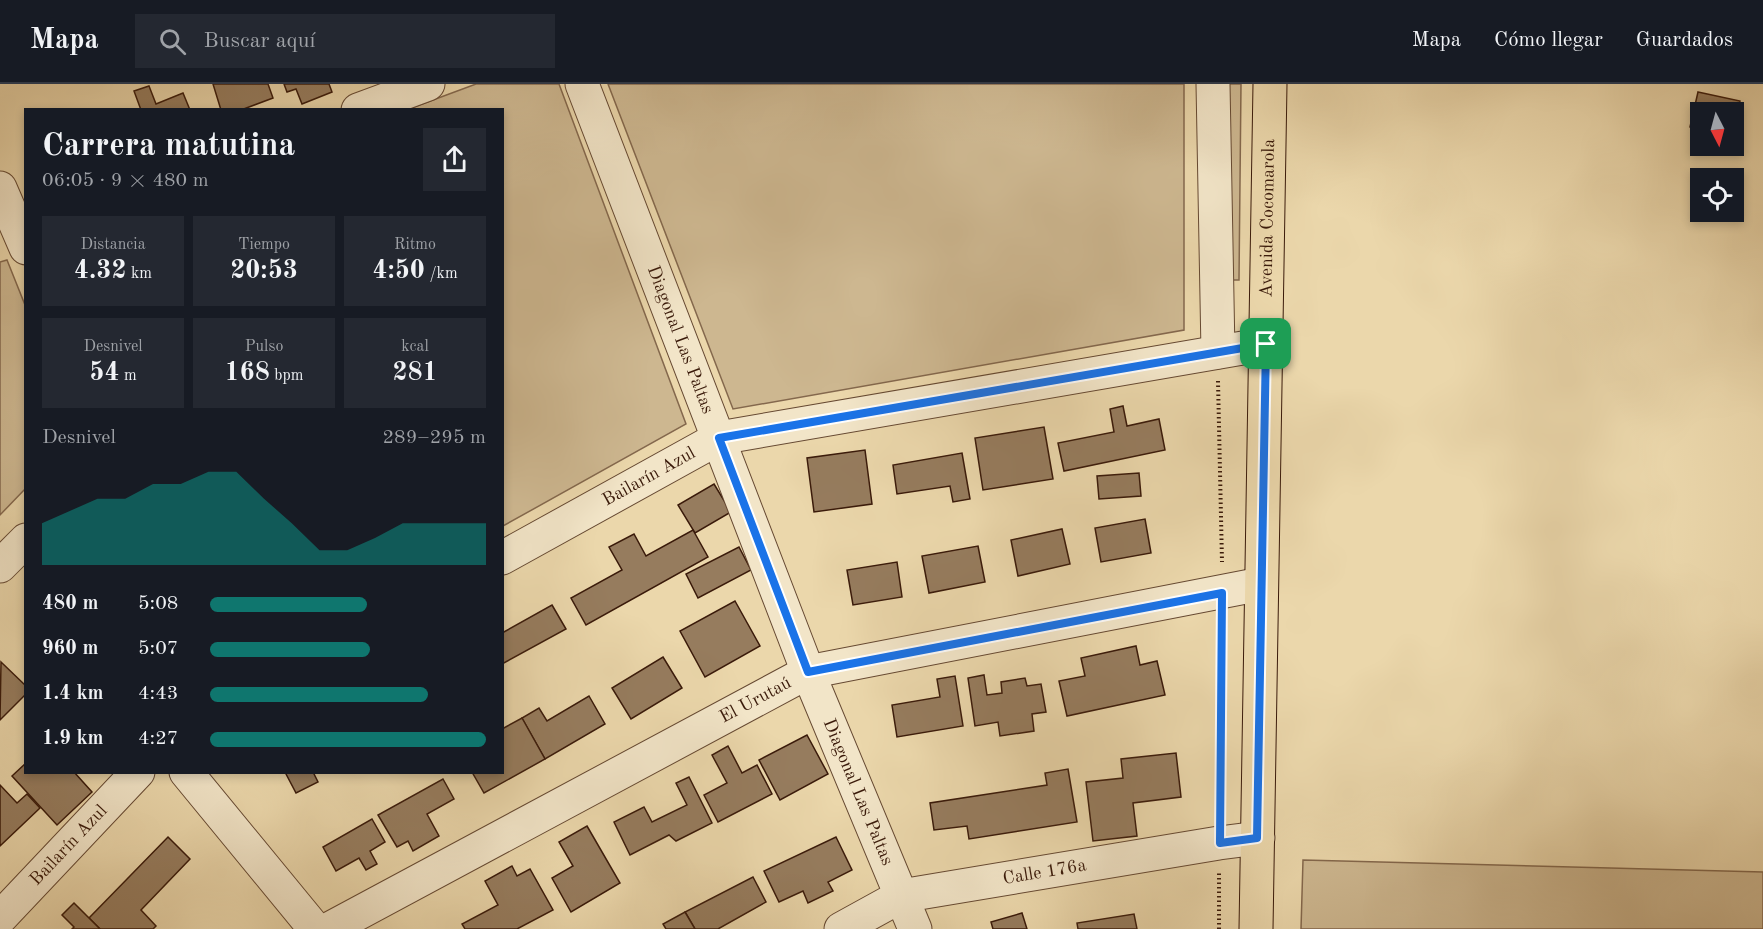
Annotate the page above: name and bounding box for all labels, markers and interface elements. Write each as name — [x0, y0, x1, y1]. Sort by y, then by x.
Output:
search box — [135, 14, 555, 68]
icon: search — [156, 25, 189, 58]
text: Mapa — [30, 27, 99, 55]
text: Buscar aquí — [204, 30, 315, 52]
text: Mapa — [1412, 30, 1461, 51]
text: Cómo llegar — [1494, 30, 1603, 51]
text: Guardados — [1636, 30, 1733, 51]
north arrow — [1690, 102, 1744, 156]
map controls — [1690, 102, 1744, 222]
button: share — [423, 128, 486, 191]
text: Carrera matutina — [42, 130, 295, 163]
street label: Avenida Cocomarola — [1257, 139, 1278, 298]
button: locate — [1690, 168, 1744, 222]
text: 06:05 · 9 × 480 m — [42, 171, 209, 191]
text: Distancia — [80, 237, 146, 253]
text: Tiempo — [238, 237, 290, 253]
text: Ritmo — [394, 237, 436, 253]
text: 4.32 — [74, 258, 127, 284]
text: 20:53 — [230, 258, 298, 284]
text: 4:50 — [372, 258, 425, 284]
street label: Diagonal Las Paltas — [644, 263, 717, 417]
text: km — [127, 266, 152, 282]
text: /km — [425, 266, 458, 282]
pin — [1240, 318, 1291, 369]
icon: arrive — [1249, 327, 1282, 360]
text: Desnivel — [83, 339, 143, 355]
text: Pulso — [245, 339, 283, 355]
text: kcal — [401, 339, 429, 355]
text: 54 — [89, 360, 119, 386]
text: 168 — [225, 360, 270, 386]
text: 281 — [392, 360, 438, 386]
text: m — [119, 368, 137, 384]
text: bpm — [270, 368, 303, 384]
text: Desnivel — [42, 428, 116, 448]
text: 289–295 m — [383, 428, 486, 448]
street label: Bailarín Azul — [599, 444, 699, 510]
text: 480 m — [42, 594, 98, 614]
text: 5:08 — [138, 594, 178, 614]
text: 960 m — [42, 639, 98, 659]
text: 5:07 — [138, 639, 178, 659]
street label: El Urutaú — [717, 674, 795, 727]
text: 1.4 km — [42, 684, 104, 704]
text: 4:43 — [138, 684, 178, 704]
street label: Diagonal Las Paltas — [819, 716, 897, 868]
text: 1.9 km — [42, 729, 104, 749]
text: 4:27 — [138, 729, 178, 749]
street label: Bailarín Azul — [27, 802, 111, 889]
street label: Calle 176a — [1001, 856, 1088, 888]

